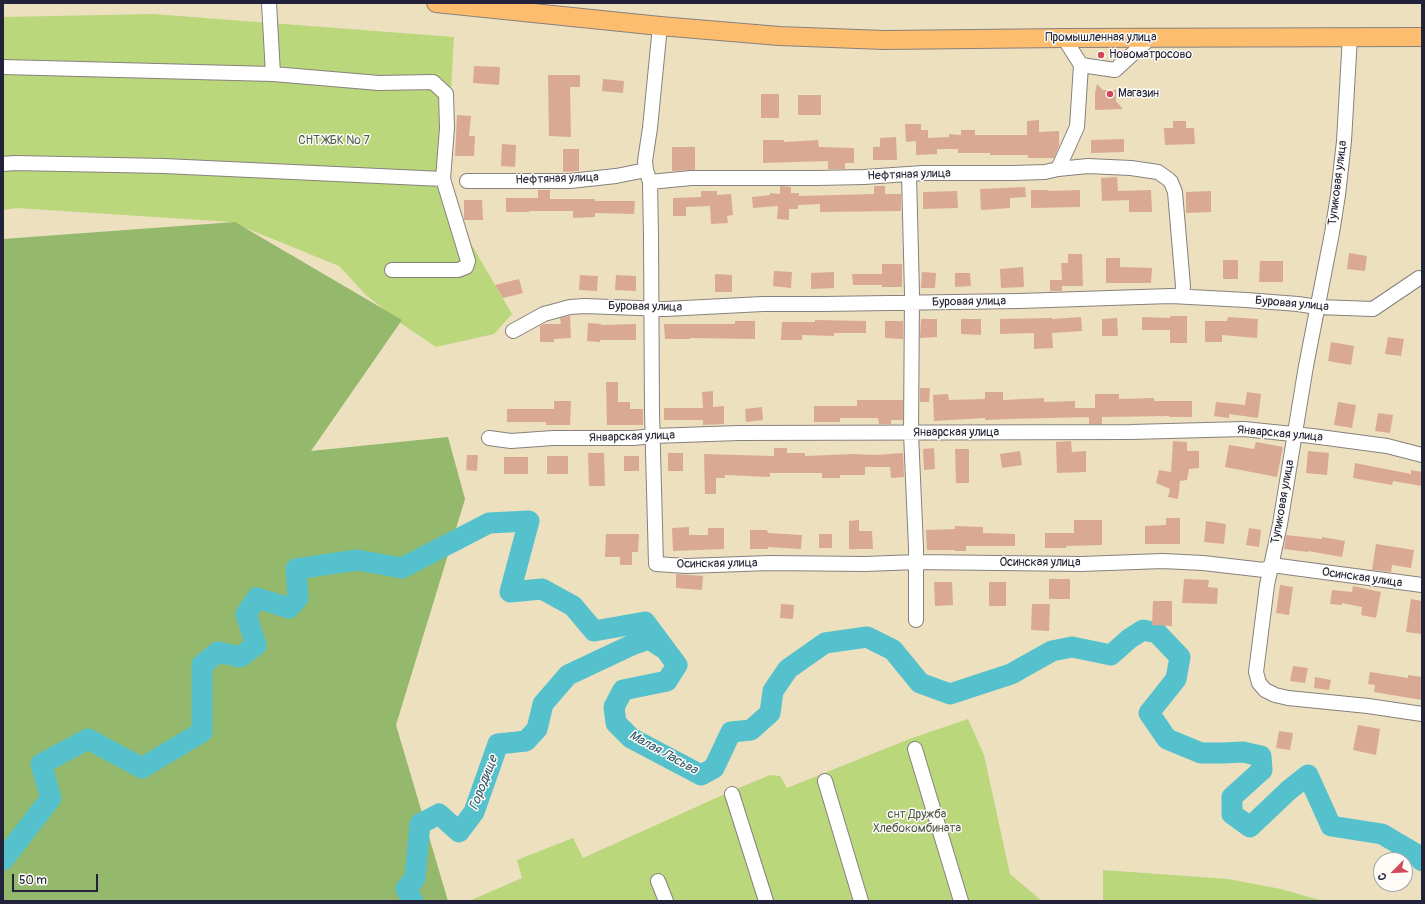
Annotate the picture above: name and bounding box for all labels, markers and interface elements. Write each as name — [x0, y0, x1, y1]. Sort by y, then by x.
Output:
street label: Промышленная улица — [1045, 31, 1157, 45]
place label: Новоматросово — [1109, 48, 1192, 62]
marker: Новоматросово — [1096, 50, 1106, 60]
place label: Магазин — [1118, 87, 1159, 101]
marker: Магазин — [1105, 89, 1115, 99]
park label: СНТ ЖБК № 7 — [298, 134, 370, 148]
street label: Тупиковая улица — [1326, 140, 1350, 226]
street label: Нефтяная улица — [867, 166, 951, 184]
street label: Нефтяная улица — [515, 170, 599, 188]
street label: Буровая улица — [932, 294, 1006, 310]
street label: Буровая улица — [1254, 294, 1330, 314]
street label: Буровая улица — [608, 299, 682, 315]
street label: Январская улица — [1236, 423, 1324, 445]
street label: Январская улица — [913, 426, 999, 440]
street label: Январская улица — [589, 428, 675, 446]
street label: Тупиковая улица — [1268, 459, 1298, 545]
street label: Осинская улица — [676, 556, 758, 572]
street label: Осинская улица — [999, 556, 1081, 570]
street label: Осинская улица — [1321, 565, 1403, 591]
water label: Малая Ласьва — [626, 728, 700, 778]
water label: Городище — [467, 754, 501, 812]
park label: снт Дружба Хлебокомбината — [873, 808, 961, 836]
north arrow — [1373, 852, 1413, 892]
scale bar — [14, 866, 100, 892]
text: С — [1375, 871, 1390, 882]
text: 50 m — [19, 873, 47, 888]

